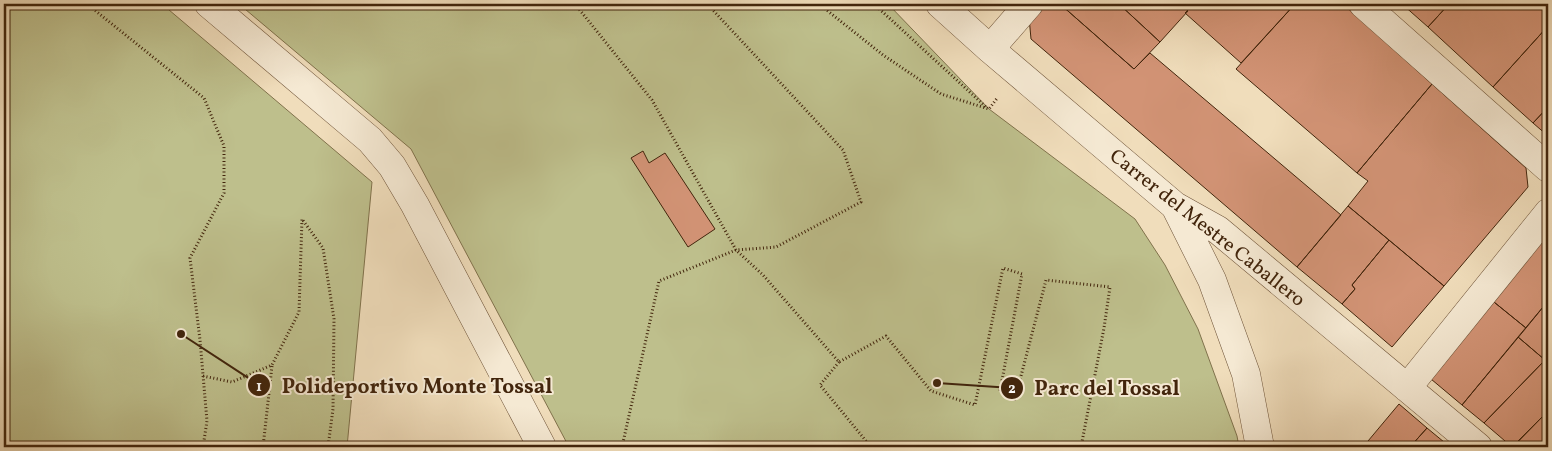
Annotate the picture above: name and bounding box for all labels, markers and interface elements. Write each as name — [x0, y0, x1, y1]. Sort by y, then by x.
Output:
street label: Carrer del Mestre Caballero — [1103, 143, 1311, 314]
callout: Polideportivo Monte Tossal — [247, 367, 563, 403]
callout: Parc del Tossal — [1000, 370, 1190, 406]
text: Polideportivo Monte Tossal — [282, 373, 552, 402]
text: Parc del Tossal — [1034, 375, 1180, 404]
text: 1 — [256, 377, 262, 398]
text: 2 — [1008, 379, 1016, 400]

